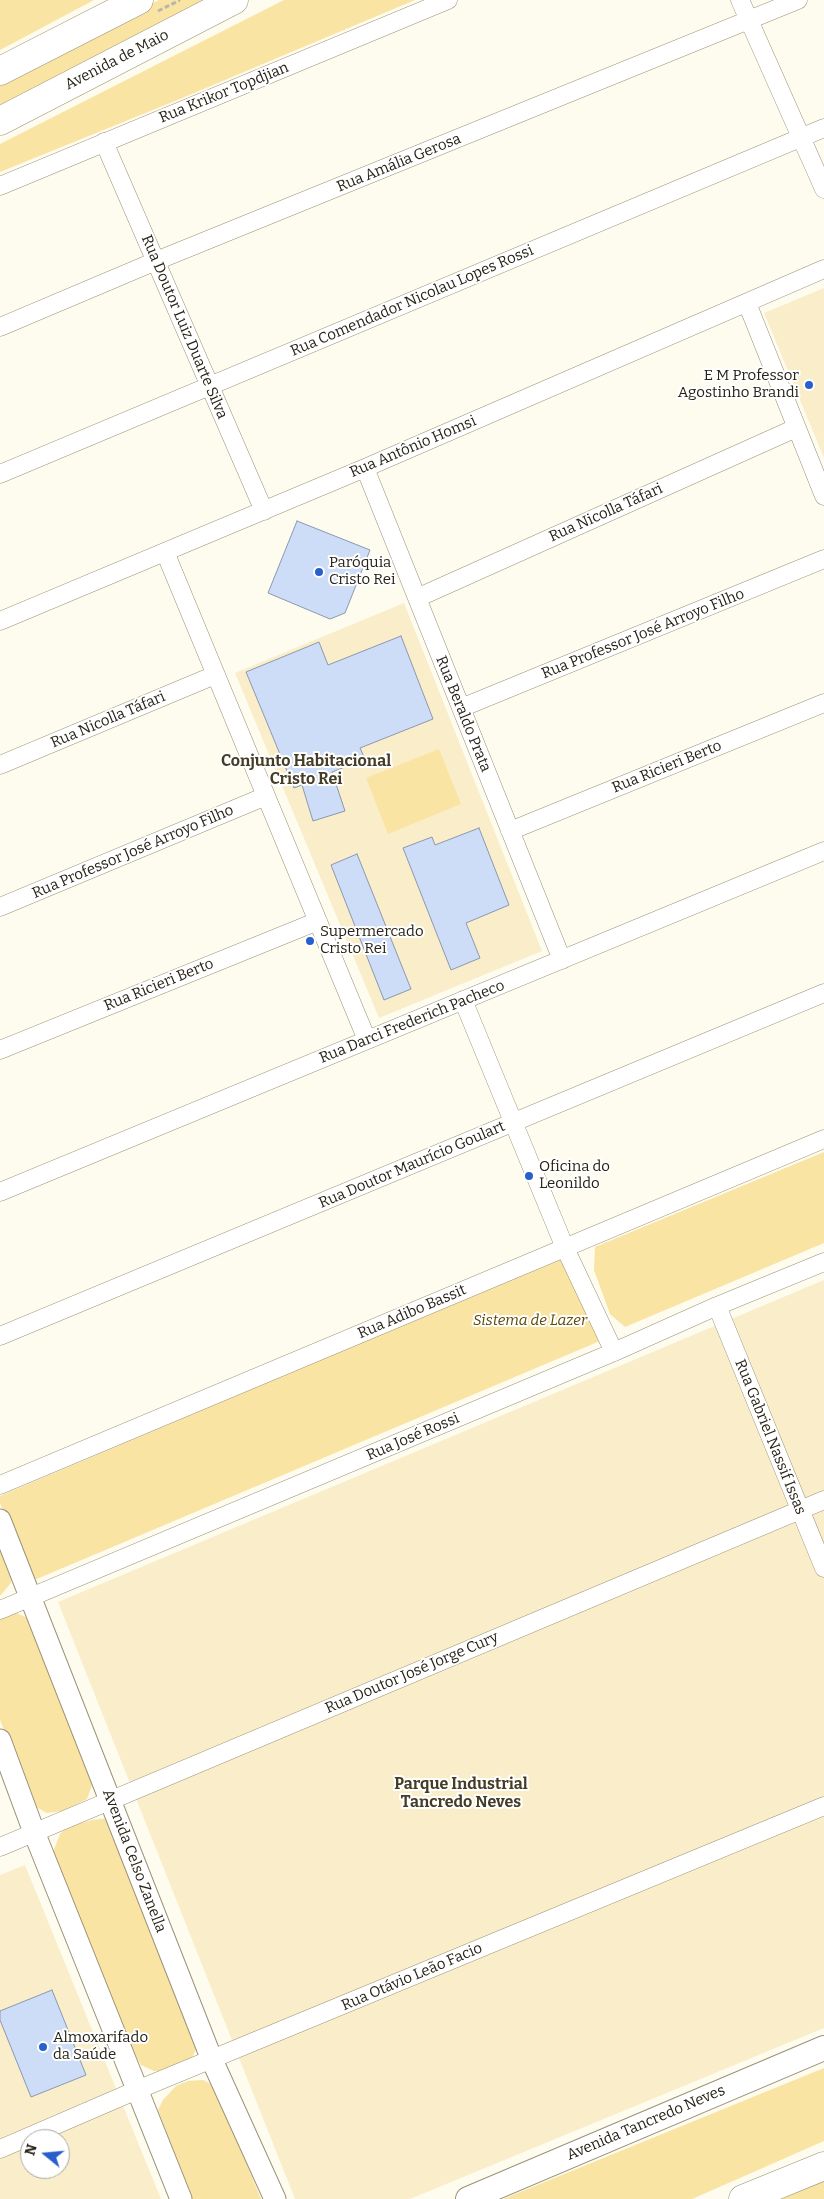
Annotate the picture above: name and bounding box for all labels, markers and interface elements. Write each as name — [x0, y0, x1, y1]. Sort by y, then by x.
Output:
street label: Avenida de Maio — [62, 26, 172, 94]
street label: Rua Krikor Topdjian — [157, 59, 291, 127]
street label: Rua Amália Gerosa — [334, 130, 464, 196]
street label: Rua Doutor Luiz Duarte Silva — [137, 232, 231, 422]
street label: Rua Comendador Nicolau Lopes Rossi — [288, 242, 536, 360]
place label: E M Professor Agostinho Brandi — [678, 367, 799, 402]
marker: E M Professor Agostinho Brandi — [803, 379, 815, 391]
street label: Rua Antônio Homsi — [347, 412, 479, 482]
street label: Rua Nicolla Táfari — [546, 480, 666, 546]
place label: Paróquia Cristo Rei — [329, 554, 395, 589]
marker: Paróquia Cristo Rei — [313, 566, 325, 578]
street label: Rua Professor José Arroyo Filho — [539, 585, 747, 683]
street label: Rua Beraldo Prata — [431, 653, 495, 775]
street label: Rua Nicolla Táfari — [48, 688, 168, 752]
street label: Rua Ricieri Berto — [610, 737, 724, 797]
district label: Conjunto Habitacional Cristo Rei — [221, 752, 391, 790]
street label: Rua Professor José Arroyo Filho — [30, 801, 236, 903]
place label: Supermercado Cristo Rei — [320, 923, 424, 958]
marker: Supermercado Cristo Rei — [304, 935, 316, 947]
street label: Rua Ricieri Berto — [102, 955, 216, 1015]
street label: Rua Darci Frederich Pacheco — [317, 977, 507, 1067]
street label: Rua Doutor Maurício Goulart — [316, 1118, 508, 1212]
place label: Oficina do Leonildo — [539, 1158, 610, 1193]
marker: Oficina do Leonildo — [523, 1170, 535, 1182]
street label: Rua Adibo Bassit — [355, 1281, 469, 1343]
park label: Sistema de Lazer — [473, 1312, 587, 1330]
street label: Rua Gabriel Nassif Issas — [731, 1357, 809, 1517]
street label: Rua José Rossi — [364, 1409, 462, 1465]
street label: Rua Doutor José Jorge Cury — [323, 1628, 501, 1718]
district label: Parque Industrial Tancredo Neves — [394, 1775, 528, 1813]
street label: Avenida Celso Zanella — [98, 1787, 170, 1935]
street label: Rua Otávio Leão Facio — [339, 1939, 485, 2015]
place label: Almoxarifado da Saúde — [53, 2029, 148, 2064]
marker: Almoxarifado da Saúde — [37, 2041, 49, 2053]
street label: Avenida Tancredo Neves — [564, 2081, 728, 2165]
north arrow — [20, 2129, 70, 2179]
text: N — [21, 2142, 41, 2157]

